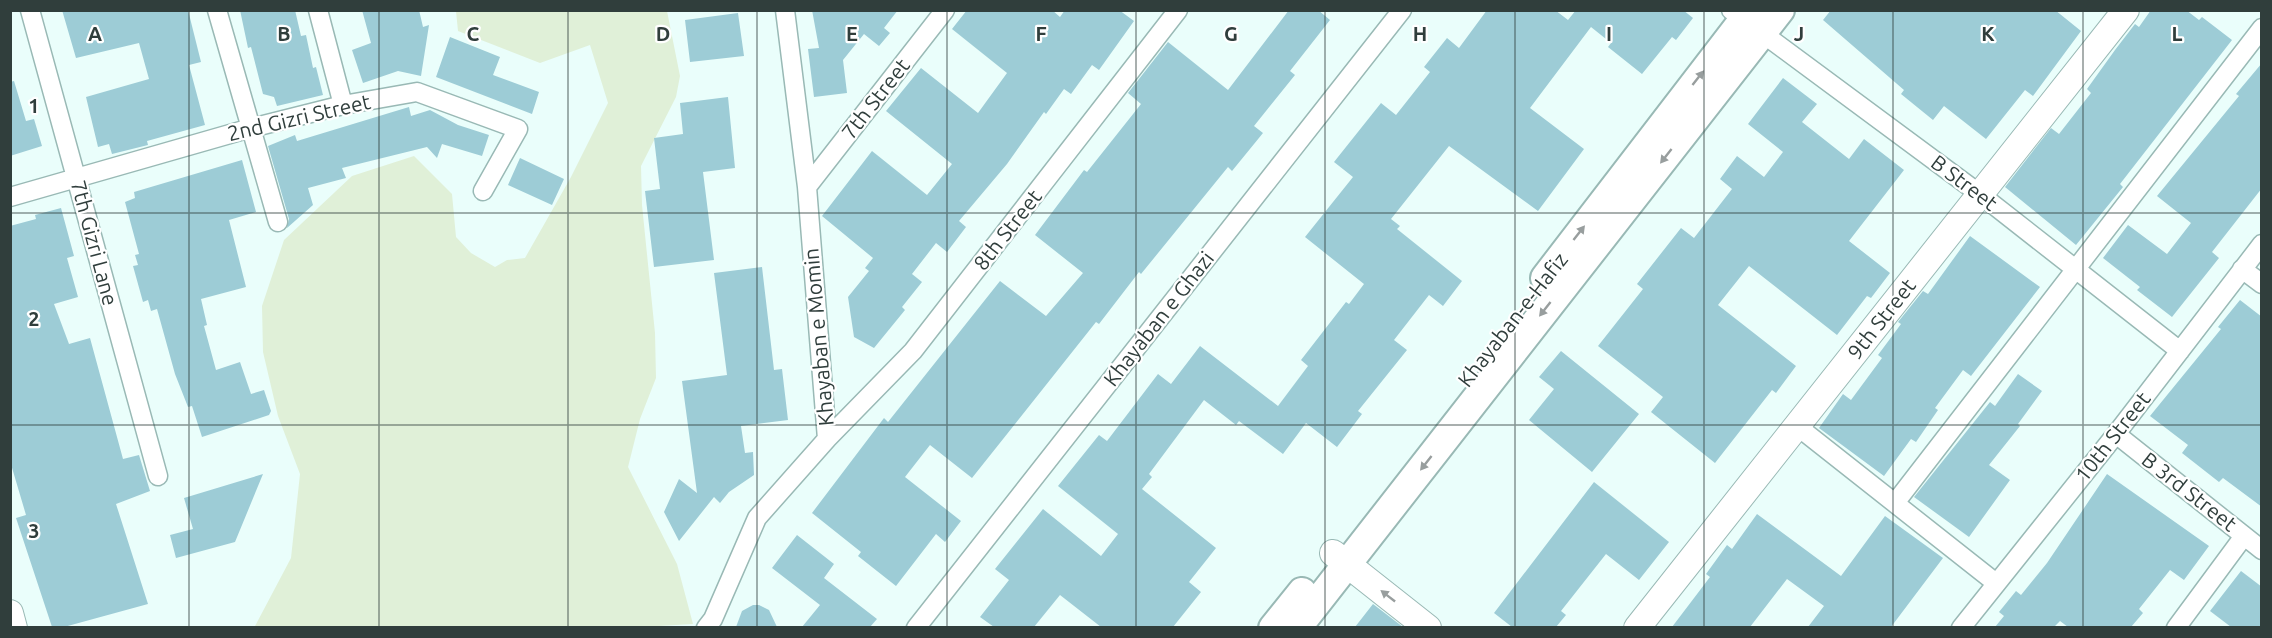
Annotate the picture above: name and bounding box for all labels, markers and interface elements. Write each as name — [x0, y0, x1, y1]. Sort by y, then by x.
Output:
text: A — [88, 22, 102, 45]
text: B — [277, 22, 291, 45]
text: C — [467, 22, 480, 45]
text: D — [656, 22, 670, 45]
text: E — [846, 22, 858, 45]
text: F — [1035, 22, 1047, 45]
text: G — [1224, 22, 1238, 45]
text: H — [1413, 22, 1427, 45]
text: I — [1606, 22, 1612, 45]
text: J — [1794, 22, 1804, 45]
text: K — [1981, 22, 1995, 45]
text: L — [2172, 22, 2183, 45]
street label: 7th Street — [836, 53, 914, 143]
one-way arrow — [1692, 71, 1704, 86]
street label: 2nd Gizri Street — [225, 89, 373, 145]
text: 1 — [28, 94, 40, 117]
one-way arrow — [1660, 148, 1672, 163]
street label: B Street — [1927, 150, 2002, 215]
street label: 7th Gizri Lane — [67, 178, 123, 308]
street label: 8th Street — [968, 184, 1046, 274]
one-way arrow — [1573, 225, 1586, 241]
street label: Khayaban e Ghazi — [1098, 246, 1218, 390]
street label: Khayaban e Momin — [798, 247, 838, 427]
street label: Khayaban-e-Hafiz — [1452, 248, 1572, 391]
street label: 9th Street — [1842, 273, 1920, 363]
one-way arrow — [1540, 301, 1552, 316]
text: 2 — [28, 307, 40, 330]
street label: 10th Street — [2070, 387, 2155, 486]
street label: B 3rd Street — [2137, 447, 2242, 536]
one-way arrow — [1420, 455, 1432, 471]
text: 3 — [28, 519, 40, 542]
one-way arrow — [1380, 590, 1396, 602]

